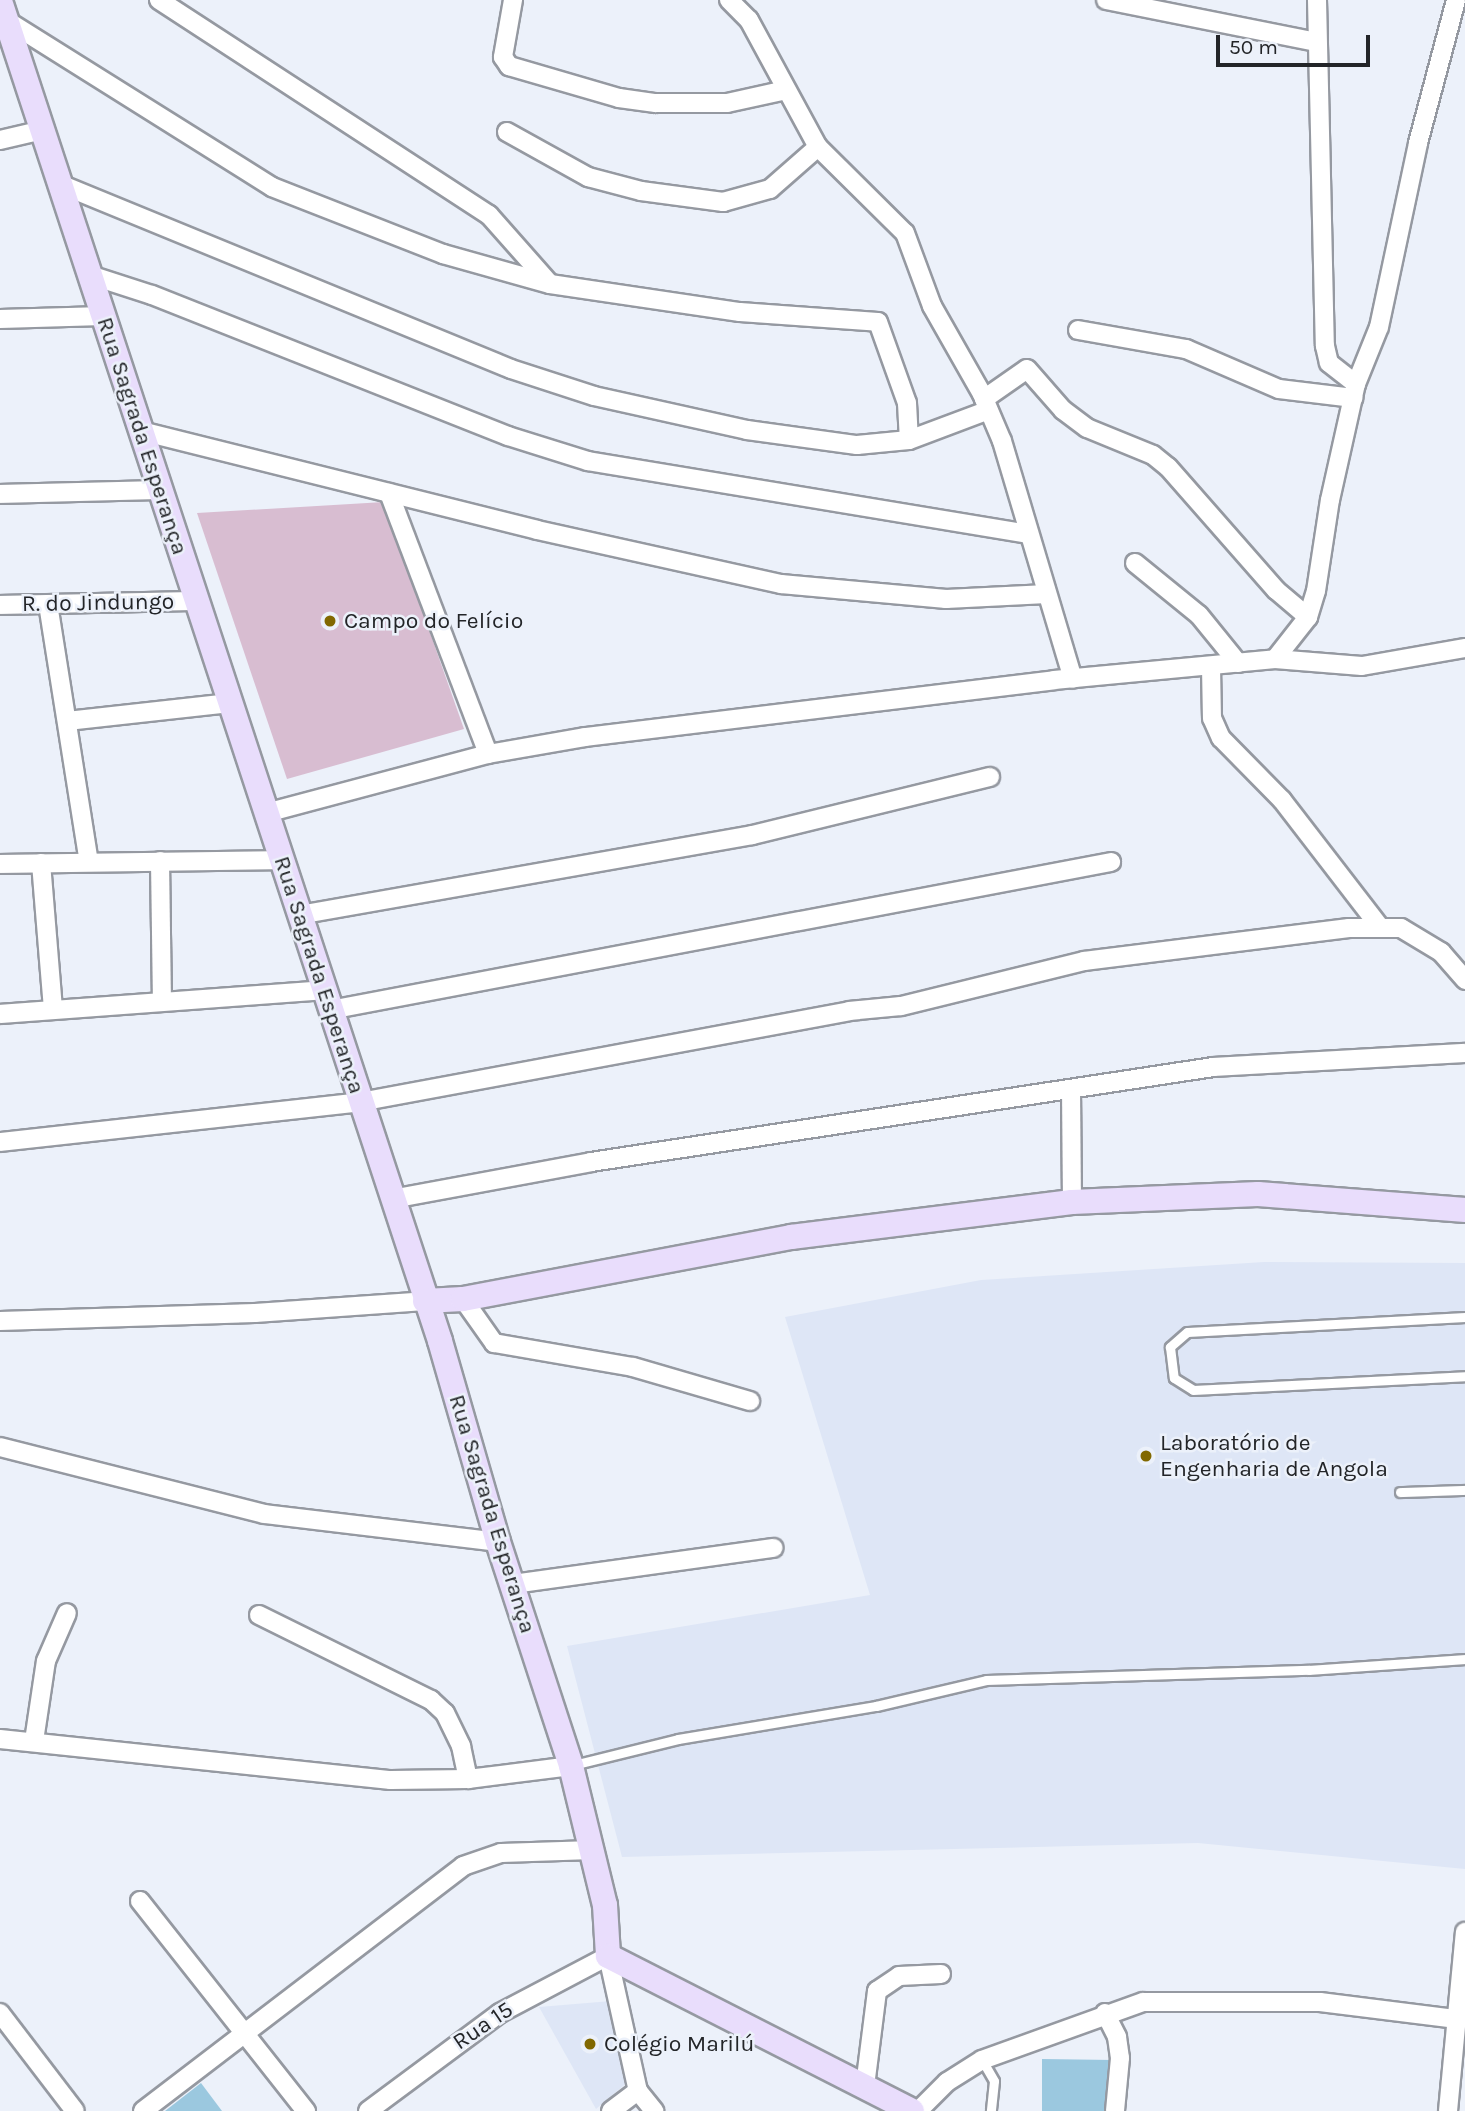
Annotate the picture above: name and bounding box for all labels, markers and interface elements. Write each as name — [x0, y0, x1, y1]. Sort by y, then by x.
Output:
scale bar — [1220, 21, 1374, 65]
text: 50 m — [1229, 35, 1278, 59]
street label: Rua Sagrada Esperança — [91, 314, 193, 558]
street label: R. do Jindungo — [22, 588, 174, 618]
place label: Campo do Felício — [344, 607, 523, 635]
marker: Campo do Felício — [322, 613, 338, 629]
street label: Rua Sagrada Esperança — [268, 853, 370, 1097]
street label: Rua Sagrada Esperança — [443, 1391, 541, 1637]
place label: Laboratório de Engenharia de Angola — [1160, 1429, 1388, 1483]
marker: Laboratório de Engenharia de Angola — [1138, 1448, 1154, 1464]
street label: Rua 15 — [448, 1996, 518, 2056]
place label: Colégio Marilú — [604, 2030, 754, 2058]
marker: Colégio Marilú — [582, 2036, 598, 2052]

